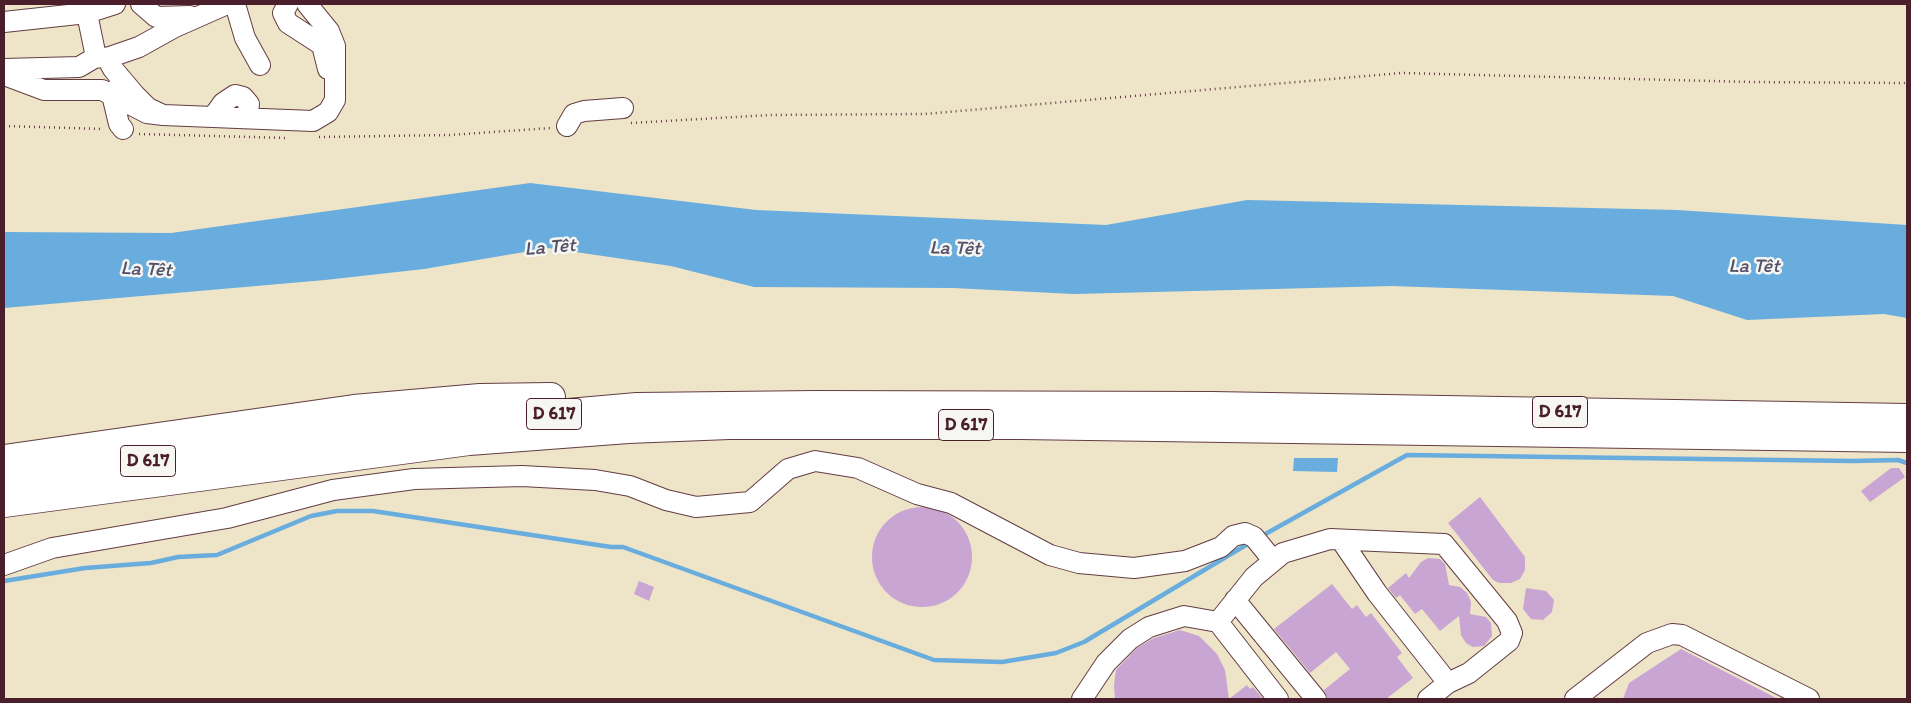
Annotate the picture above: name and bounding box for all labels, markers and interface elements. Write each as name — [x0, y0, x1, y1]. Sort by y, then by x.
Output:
water label: La Têt — [523, 234, 577, 262]
water label: La Têt — [929, 237, 981, 261]
water label: La Têt — [1728, 255, 1780, 279]
water label: La Têt — [120, 257, 172, 283]
road number: D 617 — [1532, 397, 1588, 428]
road number: D 617 — [526, 398, 582, 429]
road number: D 617 — [938, 410, 994, 440]
road number: D 617 — [120, 446, 176, 476]

